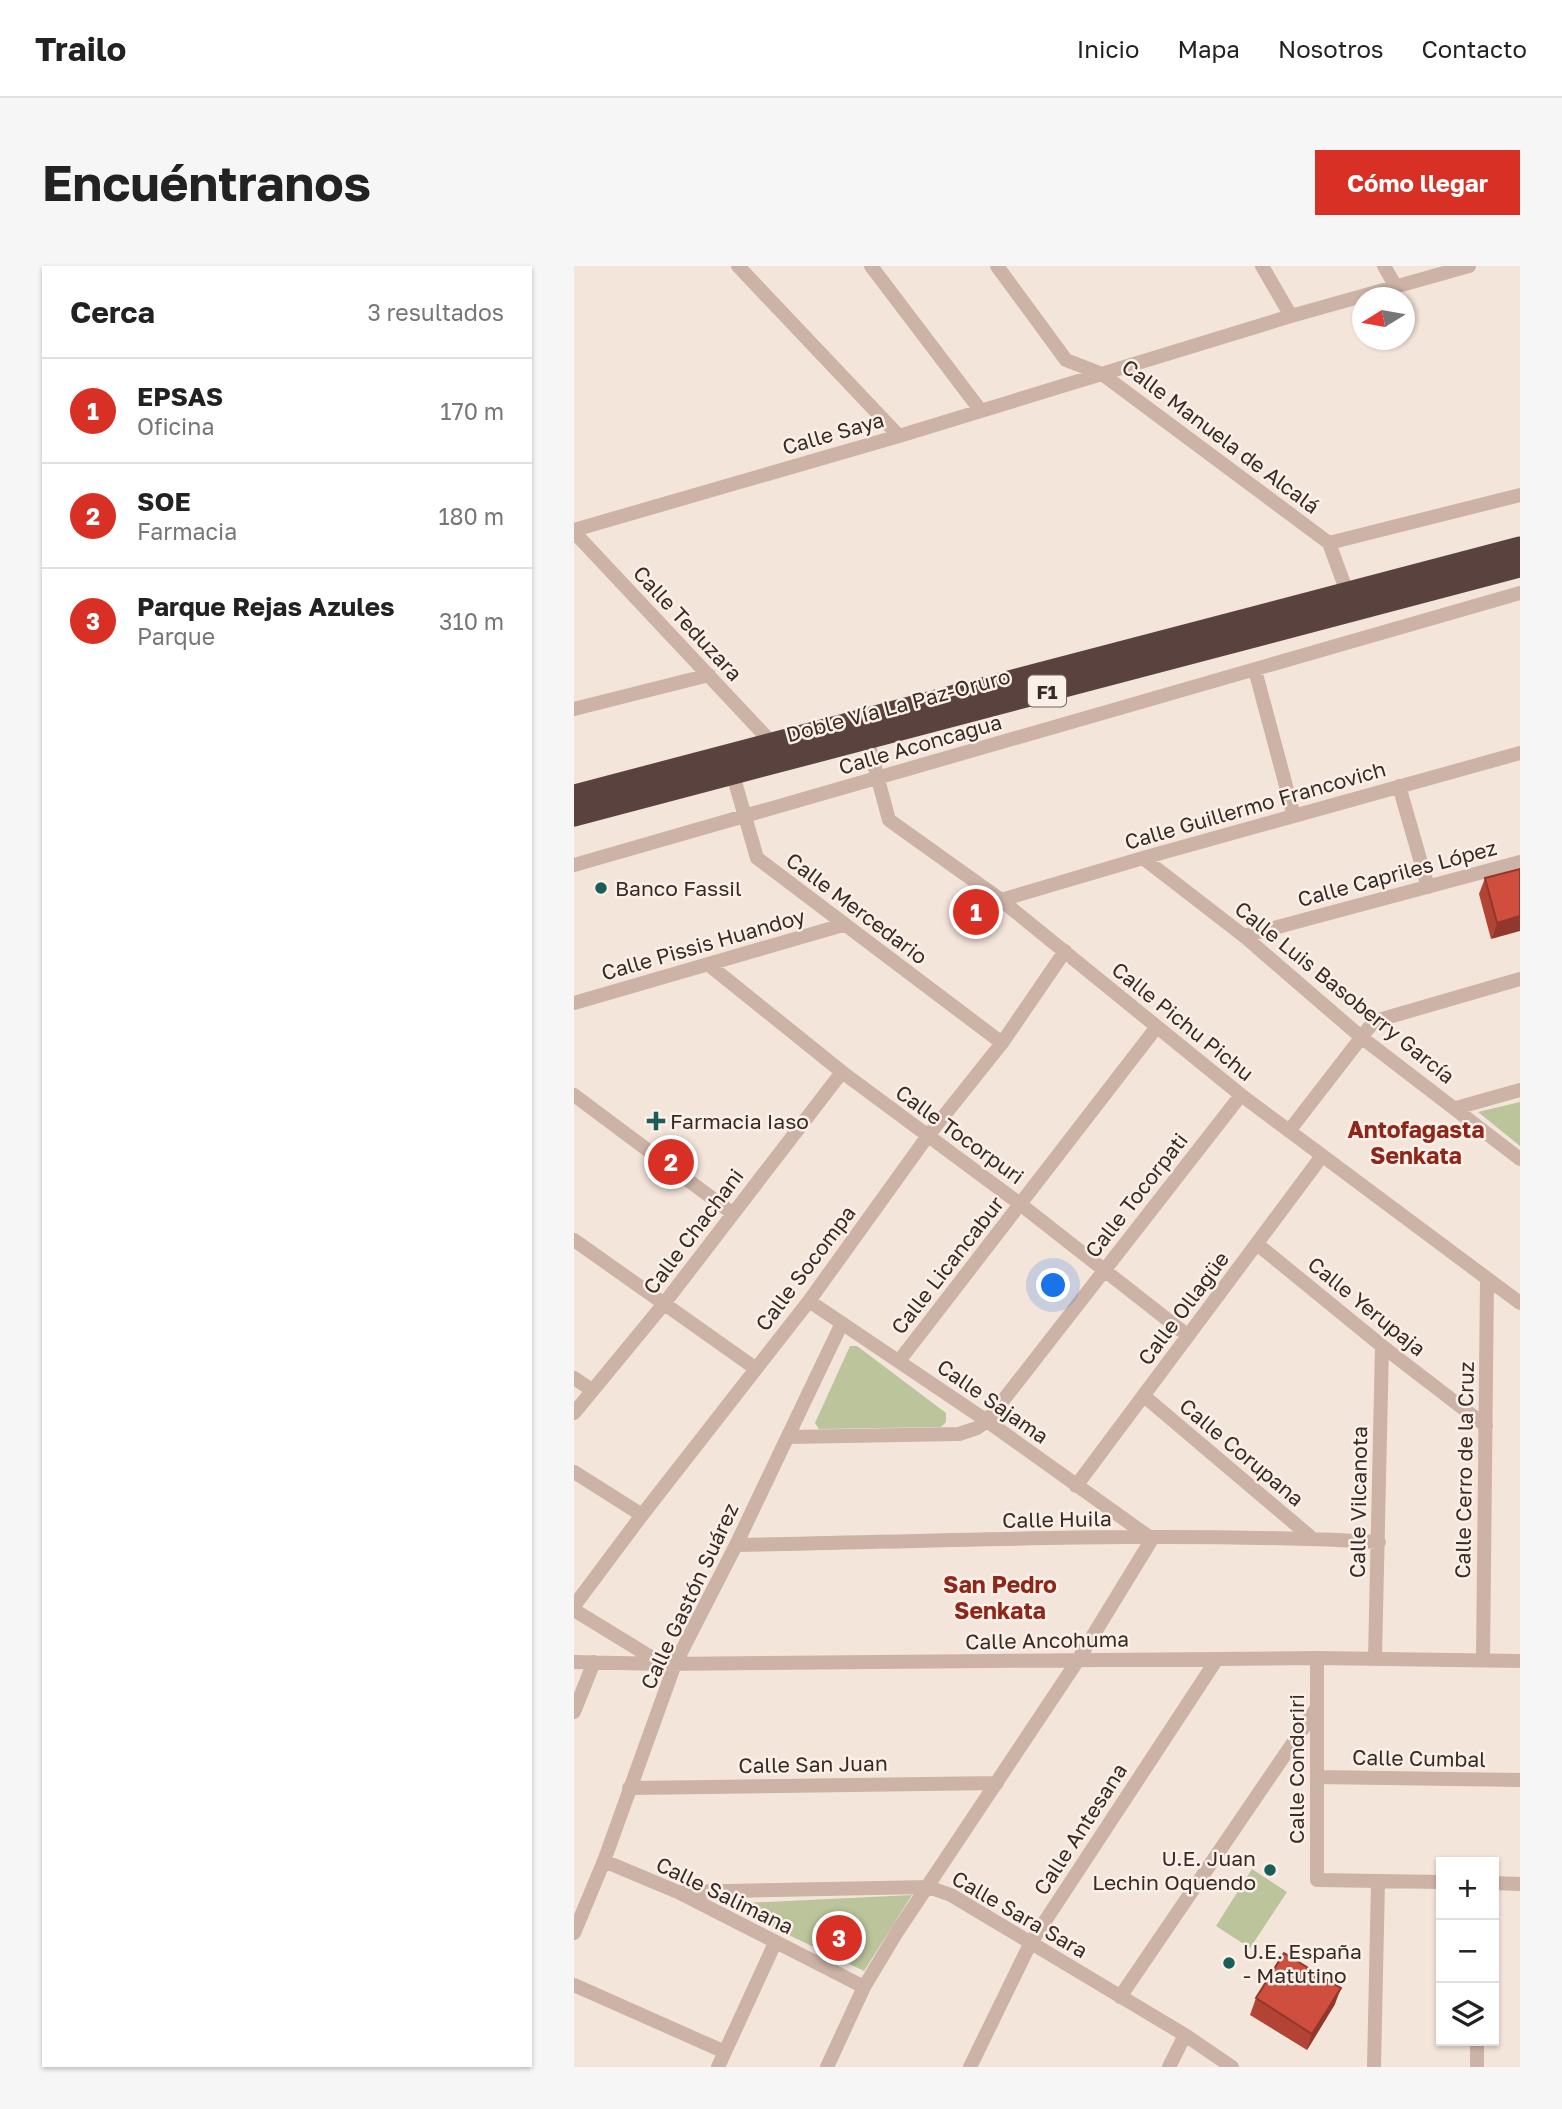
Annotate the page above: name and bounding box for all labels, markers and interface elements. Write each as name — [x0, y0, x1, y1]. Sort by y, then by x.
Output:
text: Trailo — [35, 29, 126, 68]
text: Inicio — [1077, 34, 1139, 63]
text: Mapa — [1177, 34, 1240, 63]
text: Nosotros — [1278, 34, 1384, 63]
text: Contacto — [1422, 34, 1527, 63]
button: Cómo llegar — [1315, 150, 1520, 215]
text: Encuéntranos — [42, 153, 371, 212]
north arrow — [1352, 287, 1415, 350]
text: Cerca — [70, 294, 155, 330]
text: 3 resultados — [367, 298, 504, 326]
street label: Calle Manuela de Alcalá — [1117, 353, 1325, 519]
text: EPSAS — [137, 381, 223, 412]
text: 1 — [87, 397, 99, 425]
text: 170 m — [440, 397, 504, 425]
street label: Calle Saya — [779, 406, 887, 460]
text: Oficina — [137, 412, 214, 440]
text: SOE — [137, 486, 191, 517]
text: 2 — [86, 502, 100, 530]
text: 180 m — [438, 502, 504, 530]
text: Farmacia — [137, 517, 237, 545]
street label: Calle Teduzara — [628, 560, 748, 686]
text: Parque Rejas Azules — [137, 591, 395, 622]
text: 3 — [86, 607, 100, 635]
text: 310 m — [439, 607, 504, 635]
text: Parque — [137, 622, 215, 650]
street label: Doble Vía La Paz-Oruro — [783, 663, 1013, 747]
road number: F1 — [1028, 676, 1066, 706]
street label: Calle Aconcagua — [835, 708, 1005, 780]
street label: Calle Guillermo Francovich — [1121, 755, 1389, 855]
street label: Calle Capriles López — [1295, 834, 1499, 912]
street label: Calle Mercedario — [781, 847, 933, 969]
place label: Banco Fassil — [615, 875, 742, 901]
marker: Banco Fassil — [593, 880, 609, 896]
pin: 1 — [953, 886, 999, 938]
street label: Calle Luis Basoberry García — [1230, 895, 1460, 1089]
street label: Calle Pissis Huandoy — [598, 902, 808, 986]
street label: Calle Pichu Pichu — [1107, 956, 1259, 1086]
street label: Calle Tocorpuri — [891, 1079, 1029, 1189]
place label: Farmacia Iaso — [670, 1108, 809, 1134]
marker: Farmacia Iaso — [648, 1113, 664, 1129]
district label: Antofagasta Senkata — [1347, 1115, 1485, 1169]
street label: Calle Tocorpati — [1079, 1127, 1193, 1263]
pin: 2 — [648, 1136, 694, 1188]
street label: Calle Chachani — [637, 1163, 749, 1299]
street label: Calle Licancabur — [885, 1191, 1009, 1339]
street label: Calle Socompa — [749, 1200, 861, 1336]
street label: Calle Ollagüe — [1132, 1246, 1234, 1370]
street label: Calle Yerupaja — [1303, 1251, 1431, 1361]
your location — [1036, 1268, 1070, 1302]
street label: Calle Sajama — [932, 1353, 1054, 1449]
street label: Calle Cerro de la Cruz — [1449, 1361, 1479, 1579]
street label: Calle Corupana — [1175, 1393, 1309, 1511]
street label: Calle Vilcanota — [1344, 1426, 1372, 1578]
street label: Calle Gastón Suárez — [634, 1499, 744, 1693]
street label: Calle Huila — [1002, 1505, 1112, 1533]
district label: San Pedro Senkata — [943, 1570, 1057, 1624]
street label: Calle Ancohuma — [965, 1626, 1129, 1654]
street label: Calle Condoriri — [1283, 1694, 1309, 1844]
street label: Calle Cumbal — [1352, 1744, 1486, 1772]
street label: Calle San Juan — [738, 1750, 888, 1778]
street label: Calle Antesana — [1028, 1758, 1132, 1900]
place label: U.E. Juan Lechin Oquendo — [1092, 1845, 1256, 1895]
street label: Calle Salimana — [652, 1851, 798, 1939]
map controls — [1436, 1857, 1499, 2046]
button: + — [1436, 1857, 1499, 1920]
marker: U.E. Juan Lechin Oquendo — [1262, 1862, 1278, 1878]
street label: Calle Sara Sara — [948, 1865, 1092, 1963]
pin: 3 — [816, 1912, 862, 1964]
button: − — [1436, 1920, 1499, 1983]
place label: U.E. España - Matutino — [1243, 1938, 1362, 1988]
marker: U.E. España - Matutino — [1221, 1955, 1237, 1971]
button: layers — [1436, 1983, 1499, 2046]

